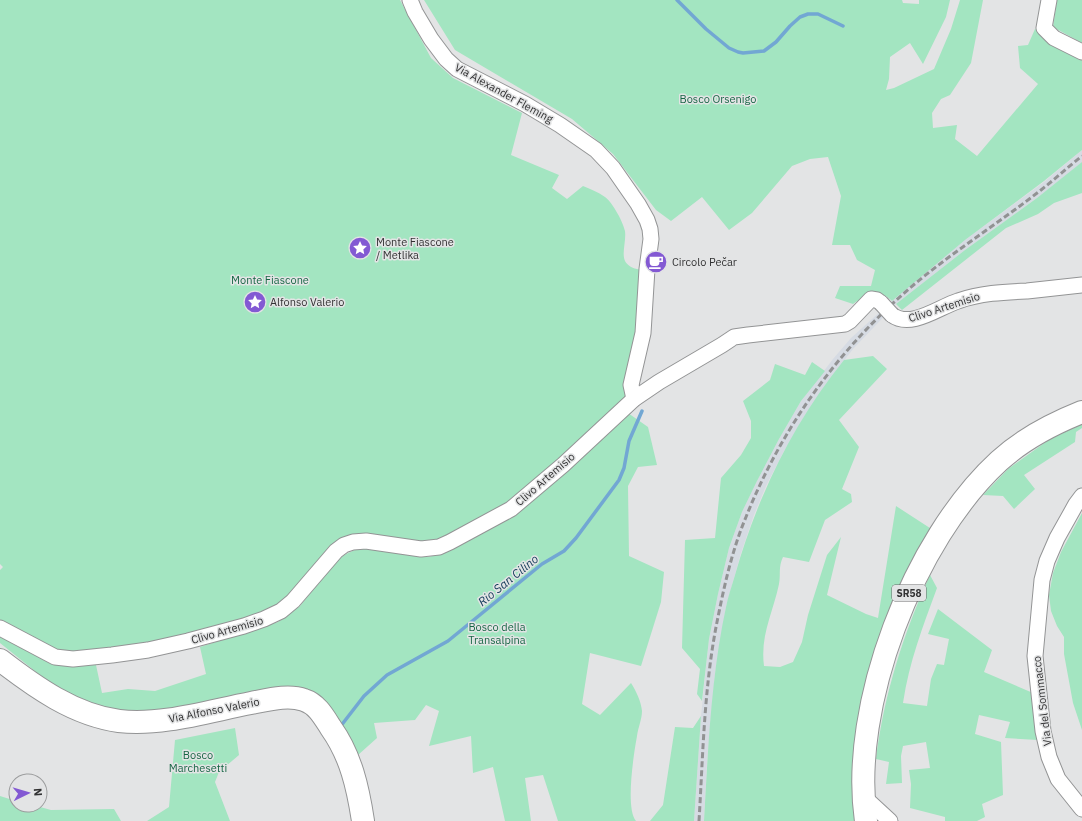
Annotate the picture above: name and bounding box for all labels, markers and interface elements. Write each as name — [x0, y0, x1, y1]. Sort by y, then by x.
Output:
street label: Via Alexander Fleming — [452, 60, 556, 126]
park label: Bosco Orsenigo — [679, 92, 757, 106]
place icon: Monte Fiascone / Metlika — [347, 235, 373, 261]
place label: Monte Fiascone / Metlika — [376, 235, 454, 262]
cafe icon: Circolo Pečar — [643, 249, 669, 275]
place label: Circolo Pečar — [672, 255, 737, 269]
park label: Monte Fiascone — [231, 273, 309, 287]
place icon: Alfonso Valerio — [242, 289, 268, 315]
street label: Clivo Artemisio — [907, 289, 981, 325]
place label: Alfonso Valerio — [270, 295, 344, 309]
street label: Clivo Artemisio — [512, 449, 578, 509]
water label: Rio San Cilino — [475, 551, 542, 609]
road number: SR58 — [892, 585, 926, 601]
street label: Clivo Artemisio — [189, 613, 265, 647]
park label: Bosco della Transalpina — [468, 620, 526, 647]
street label: Via del Sommacco — [1030, 655, 1054, 747]
street label: Via Alfonso Valerio — [167, 694, 261, 726]
park label: Bosco Marchesetti — [169, 748, 227, 775]
north arrow — [8, 773, 48, 813]
text: N — [31, 788, 45, 797]

